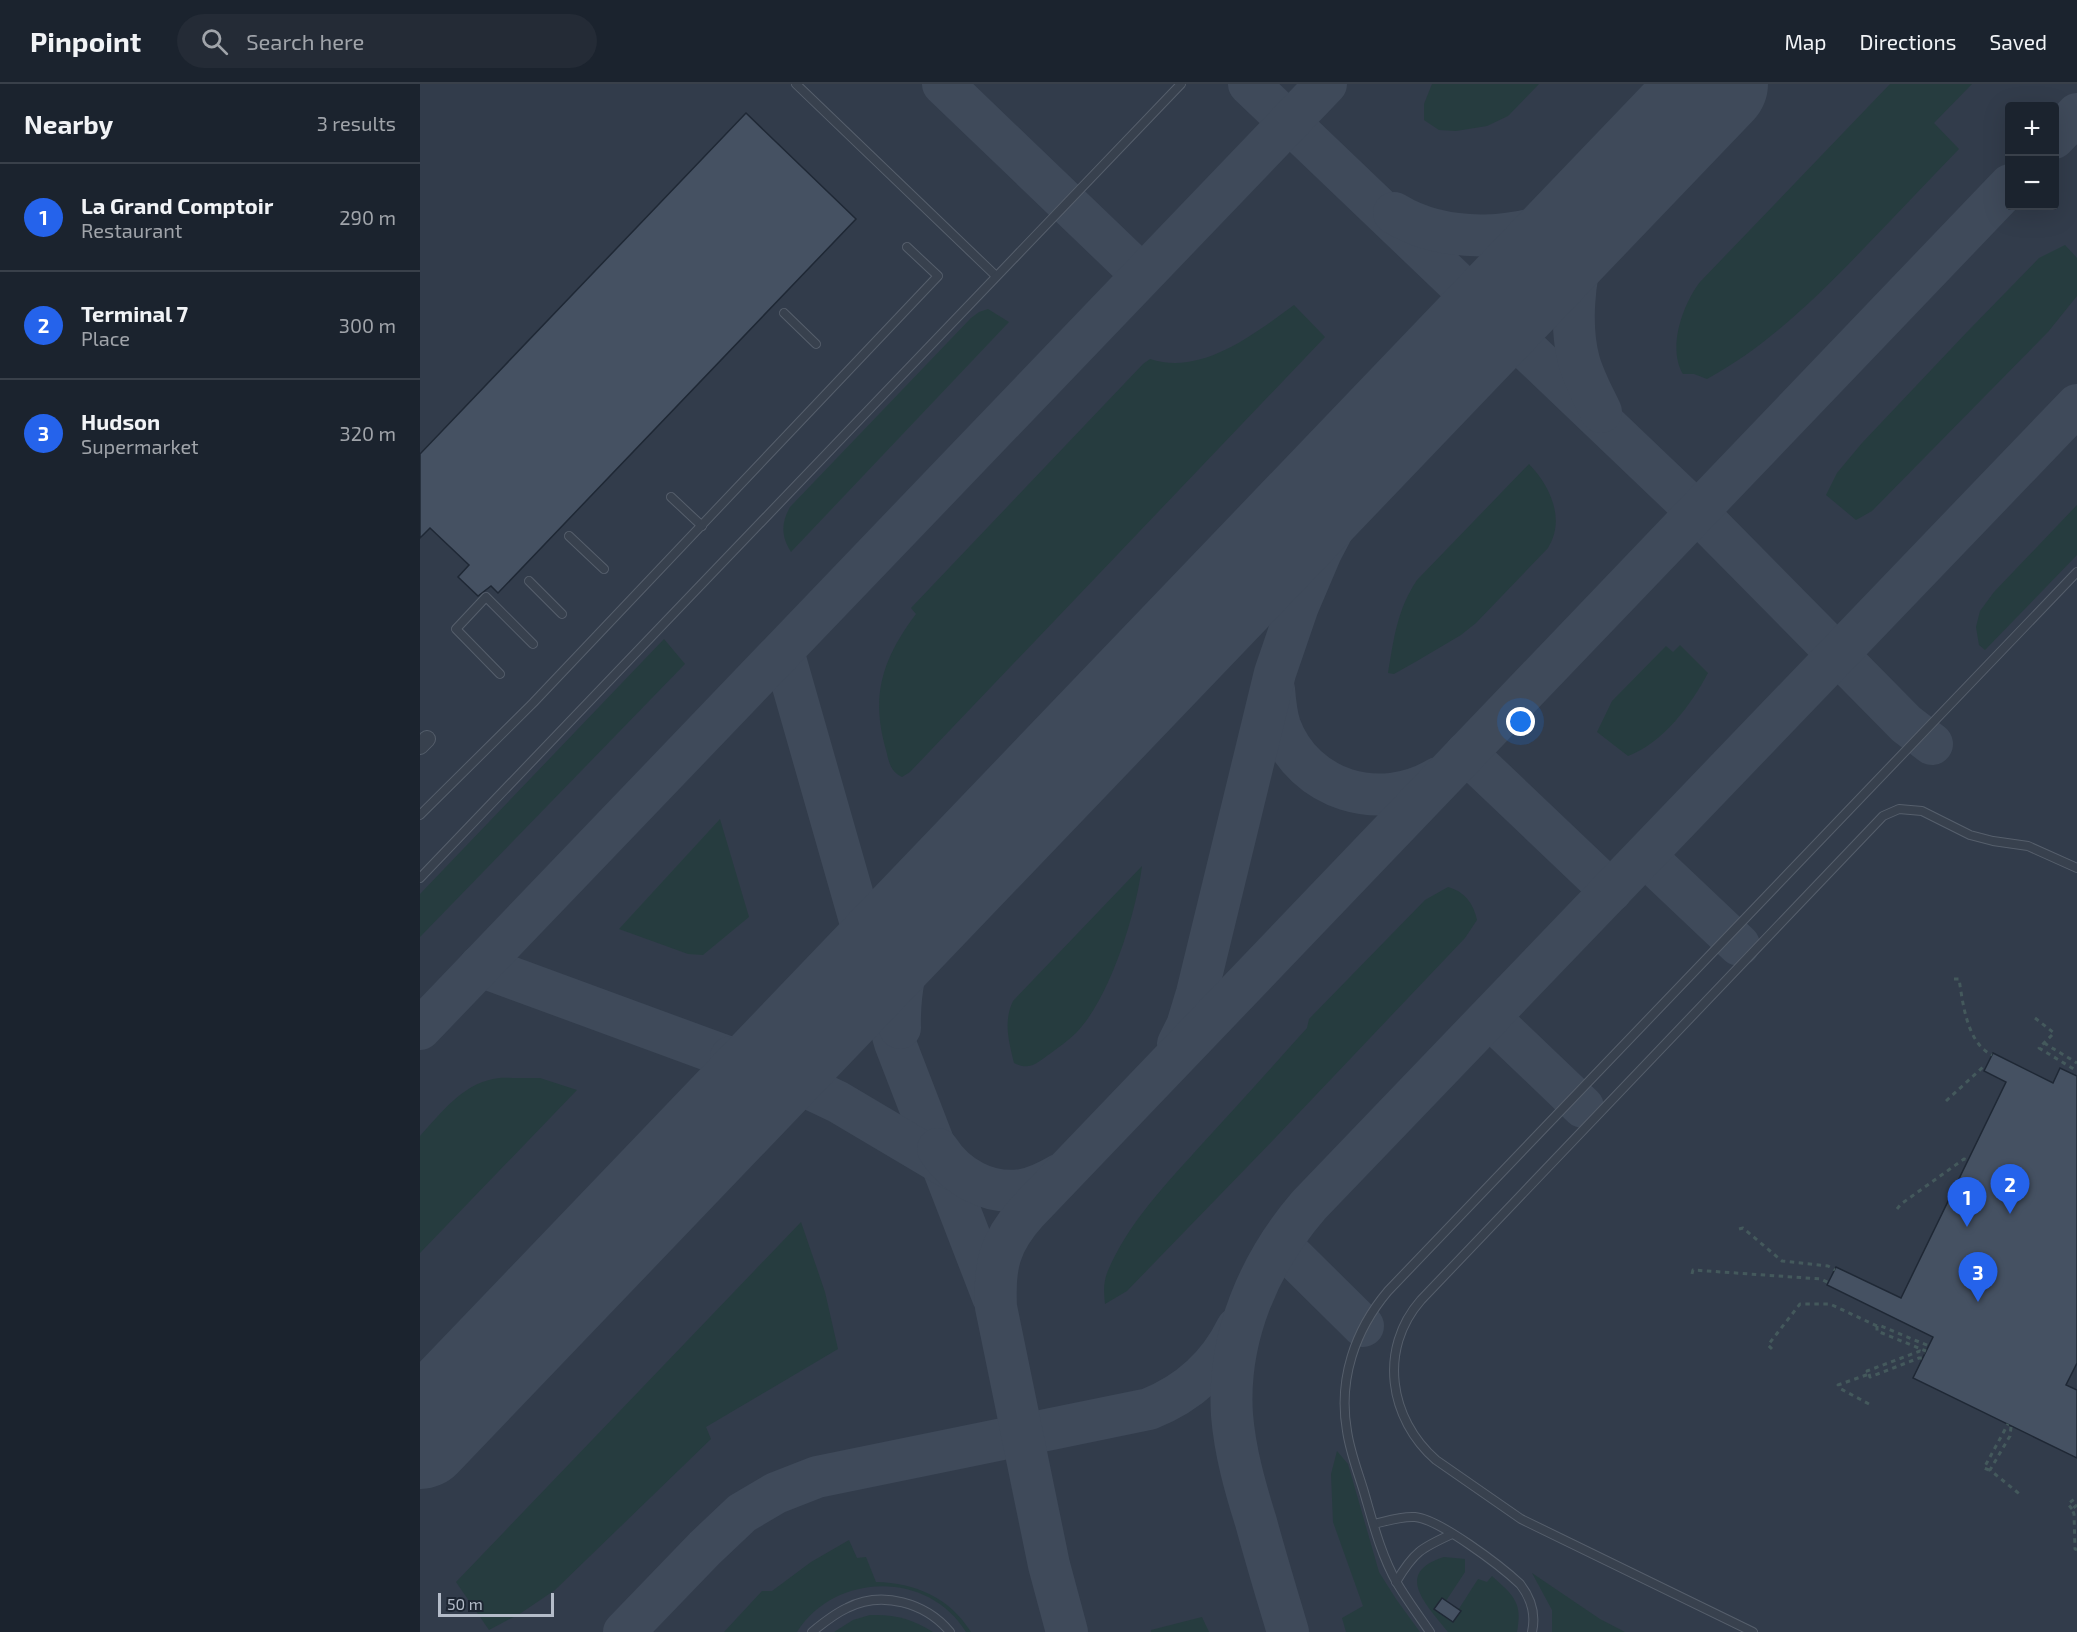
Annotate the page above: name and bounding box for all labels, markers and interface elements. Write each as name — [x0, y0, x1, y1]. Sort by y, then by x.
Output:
search box — [177, 14, 597, 68]
text: Pinpoint — [30, 24, 141, 58]
icon: search — [198, 25, 231, 58]
text: Search here — [246, 28, 364, 54]
text: Map — [1784, 29, 1827, 54]
text: Directions — [1860, 29, 1956, 54]
text: Saved — [1989, 29, 2047, 54]
map controls — [2005, 102, 2059, 210]
button: + — [2005, 102, 2059, 156]
text: Nearby — [24, 108, 113, 139]
text: 3 results — [317, 111, 396, 135]
button: − — [2005, 156, 2059, 210]
text: La Grand Comptoir — [81, 192, 273, 218]
text: 1 — [39, 205, 48, 229]
text: 290 m — [339, 205, 396, 229]
text: Restaurant — [81, 218, 182, 242]
text: Terminal 7 — [81, 300, 188, 326]
text: 2 — [38, 313, 49, 337]
text: 300 m — [339, 313, 396, 337]
text: Place — [81, 326, 130, 350]
text: Hudson — [81, 408, 160, 434]
text: 3 — [38, 421, 49, 445]
text: 320 m — [340, 421, 396, 445]
text: Supermarket — [81, 434, 199, 458]
your location — [1506, 707, 1535, 736]
pin: 2 — [1990, 1164, 2030, 1214]
pin: 1 — [1948, 1178, 1986, 1227]
pin: 3 — [1958, 1252, 1998, 1302]
scale bar — [438, 1590, 554, 1618]
text: 50 m — [447, 1594, 483, 1613]

